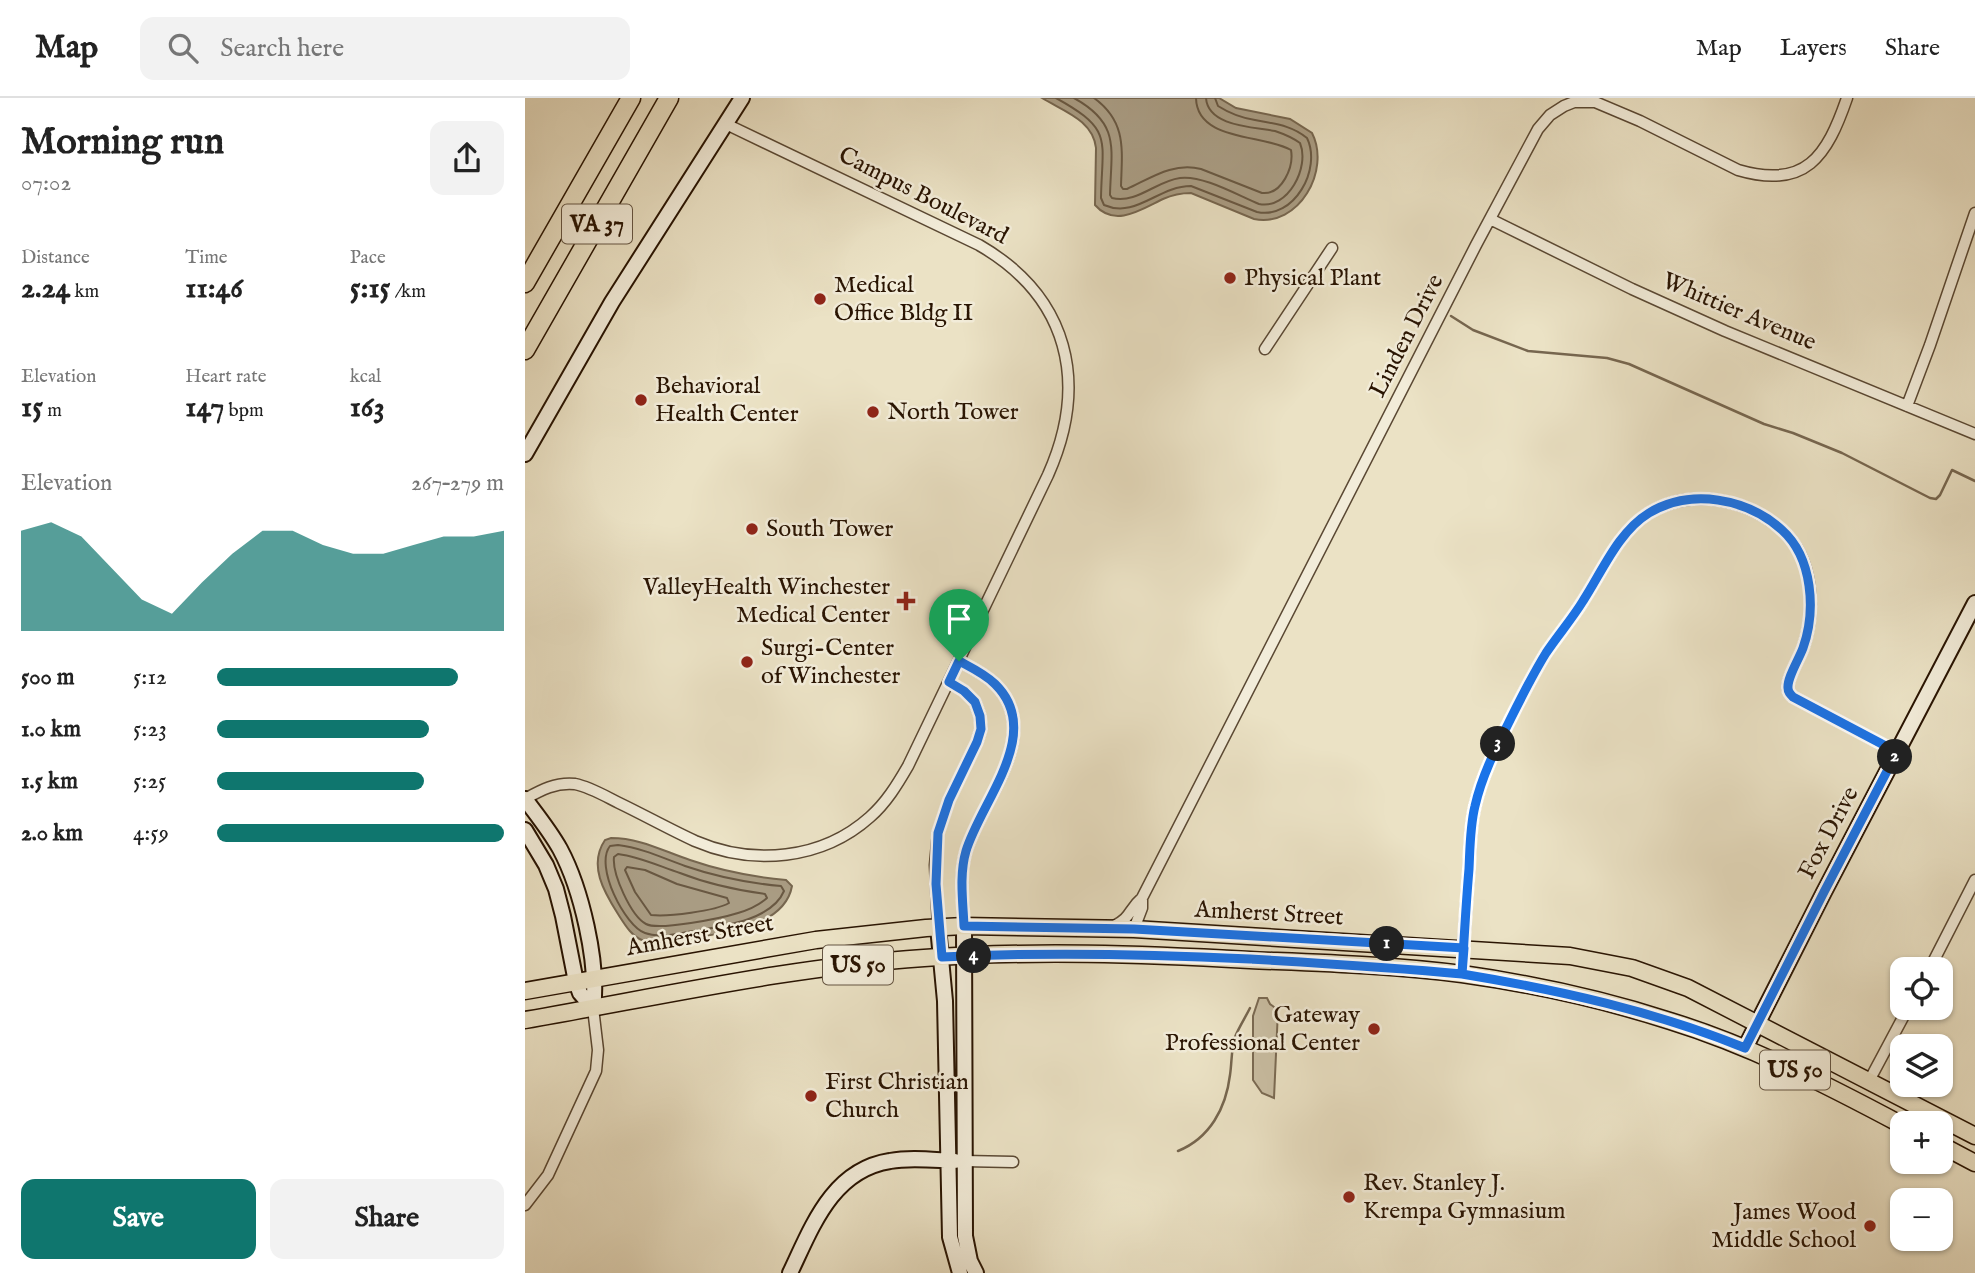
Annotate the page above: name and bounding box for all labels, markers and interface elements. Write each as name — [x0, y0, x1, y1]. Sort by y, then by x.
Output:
search box — [140, 17, 630, 80]
text: Map — [35, 27, 98, 69]
icon: search — [164, 29, 202, 67]
text: Search here — [220, 32, 344, 65]
text: Map — [1696, 33, 1742, 64]
text: Layers — [1780, 33, 1847, 64]
text: Share — [1885, 33, 1940, 64]
text: Morning run — [21, 119, 224, 167]
button: share — [430, 121, 504, 195]
street label: Campus Boulevard — [833, 140, 1013, 252]
text: 07:02 — [21, 169, 71, 198]
road number: VA 37 — [562, 204, 632, 244]
text: Distance — [21, 246, 90, 270]
text: Time — [185, 246, 228, 270]
text: Pace — [350, 246, 386, 270]
place label: Physical Plant — [1244, 263, 1381, 294]
street label: Whittier Avenue — [1657, 266, 1821, 358]
street label: Linden Drive — [1363, 269, 1451, 403]
text: 2.24 — [21, 270, 70, 308]
text: 11:46 — [185, 270, 243, 308]
text: 5:15 — [350, 270, 390, 308]
place label: Medical Office Bldg II — [834, 270, 973, 329]
marker: Physical Plant — [1222, 270, 1238, 286]
text: km — [70, 280, 99, 304]
text: /km — [390, 280, 426, 304]
marker: Medical Office Bldg II — [812, 291, 828, 307]
text: Elevation — [21, 365, 96, 389]
text: Heart rate — [185, 365, 266, 389]
text: kcal — [350, 365, 381, 389]
place label: Behavioral Health Center — [655, 371, 799, 430]
text: 15 — [21, 389, 43, 427]
text: 147 — [185, 389, 224, 427]
text: 163 — [350, 389, 385, 427]
marker: Behavioral Health Center — [633, 392, 649, 408]
place label: North Tower — [887, 397, 1019, 428]
text: m — [43, 399, 62, 423]
text: bpm — [224, 399, 264, 423]
marker: North Tower — [865, 404, 881, 420]
text: Elevation — [21, 469, 112, 498]
text: 267–279 m — [411, 469, 504, 498]
place label: South Tower — [766, 514, 894, 545]
marker: South Tower — [744, 521, 760, 537]
place label: ValleyHealth Winchester Medical Center — [642, 572, 890, 631]
pin — [929, 589, 989, 661]
marker: ValleyHealth Winchester Medical Center — [896, 591, 916, 611]
icon: arrive — [940, 600, 978, 638]
place label: Surgi-Center of Winchester — [761, 633, 901, 692]
marker: Surgi-Center of Winchester — [739, 654, 755, 670]
text: 500 m — [21, 663, 75, 692]
text: 5:12 — [133, 663, 167, 692]
text: 1.0 km — [21, 715, 81, 744]
text: 5:23 — [133, 715, 167, 744]
pin: 3 — [1481, 726, 1515, 762]
text: 3 — [1494, 731, 1501, 755]
pin: 2 — [1877, 740, 1913, 774]
text: 2 — [1890, 744, 1899, 768]
text: 1.5 km — [21, 767, 78, 796]
text: 5:25 — [133, 767, 166, 796]
street label: Fox Drive — [1792, 781, 1866, 885]
text: 2.0 km — [21, 819, 83, 848]
text: 4:59 — [133, 819, 169, 848]
street label: Amherst Street — [1193, 895, 1344, 933]
street label: Amherst Street — [623, 908, 776, 964]
pin: 1 — [1369, 926, 1405, 962]
text: 1 — [1383, 931, 1390, 955]
pin: 4 — [957, 938, 991, 974]
text: 4 — [969, 943, 978, 967]
road number: US 50 — [823, 946, 893, 985]
map controls — [1890, 957, 1953, 1251]
button: locate — [1890, 957, 1953, 1020]
place label: Gateway Professional Center — [1165, 1000, 1360, 1059]
marker: Gateway Professional Center — [1366, 1021, 1382, 1037]
button: layers — [1890, 1034, 1953, 1097]
road number: US 50 — [1760, 1051, 1830, 1090]
place label: First Christian Church — [825, 1067, 969, 1126]
marker: First Christian Church — [803, 1088, 819, 1104]
button: + — [1890, 1111, 1953, 1174]
place label: Rev. Stanley J. Krempa Gymnasium — [1363, 1168, 1566, 1227]
button: Save — [21, 1179, 256, 1259]
button: Share — [270, 1179, 504, 1259]
button: − — [1890, 1188, 1953, 1251]
marker: Rev. Stanley J. Krempa Gymnasium — [1341, 1189, 1357, 1205]
place label: James Wood Middle School — [1711, 1197, 1856, 1256]
marker: James Wood Middle School — [1862, 1218, 1878, 1234]

